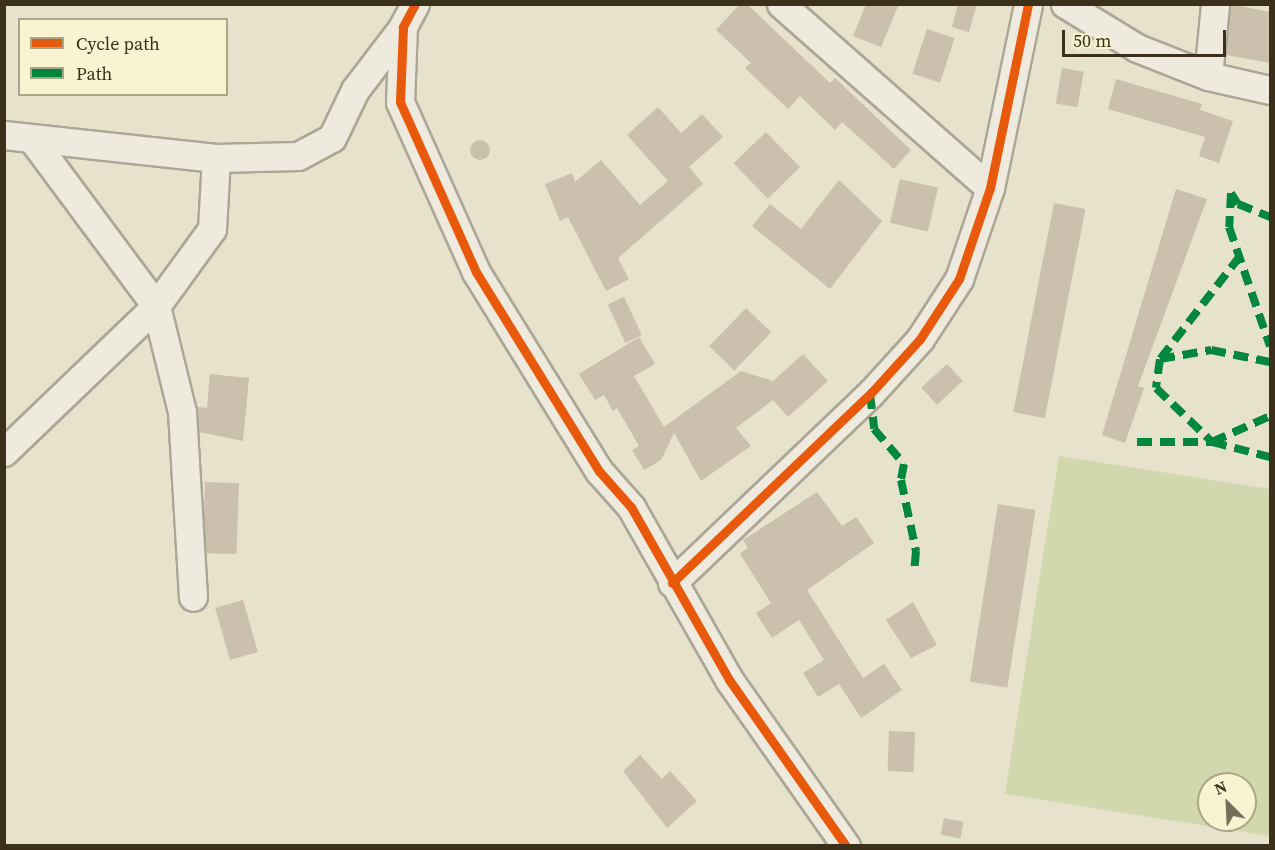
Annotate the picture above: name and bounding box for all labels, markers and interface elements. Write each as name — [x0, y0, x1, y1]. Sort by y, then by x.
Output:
legend — [18, 18, 228, 96]
scale bar — [1065, 18, 1228, 56]
text: 50 m — [1073, 28, 1111, 53]
text: Cycle path — [76, 31, 160, 56]
text: Path — [76, 61, 112, 86]
north arrow — [1197, 772, 1257, 832]
text: N — [1211, 775, 1230, 800]

